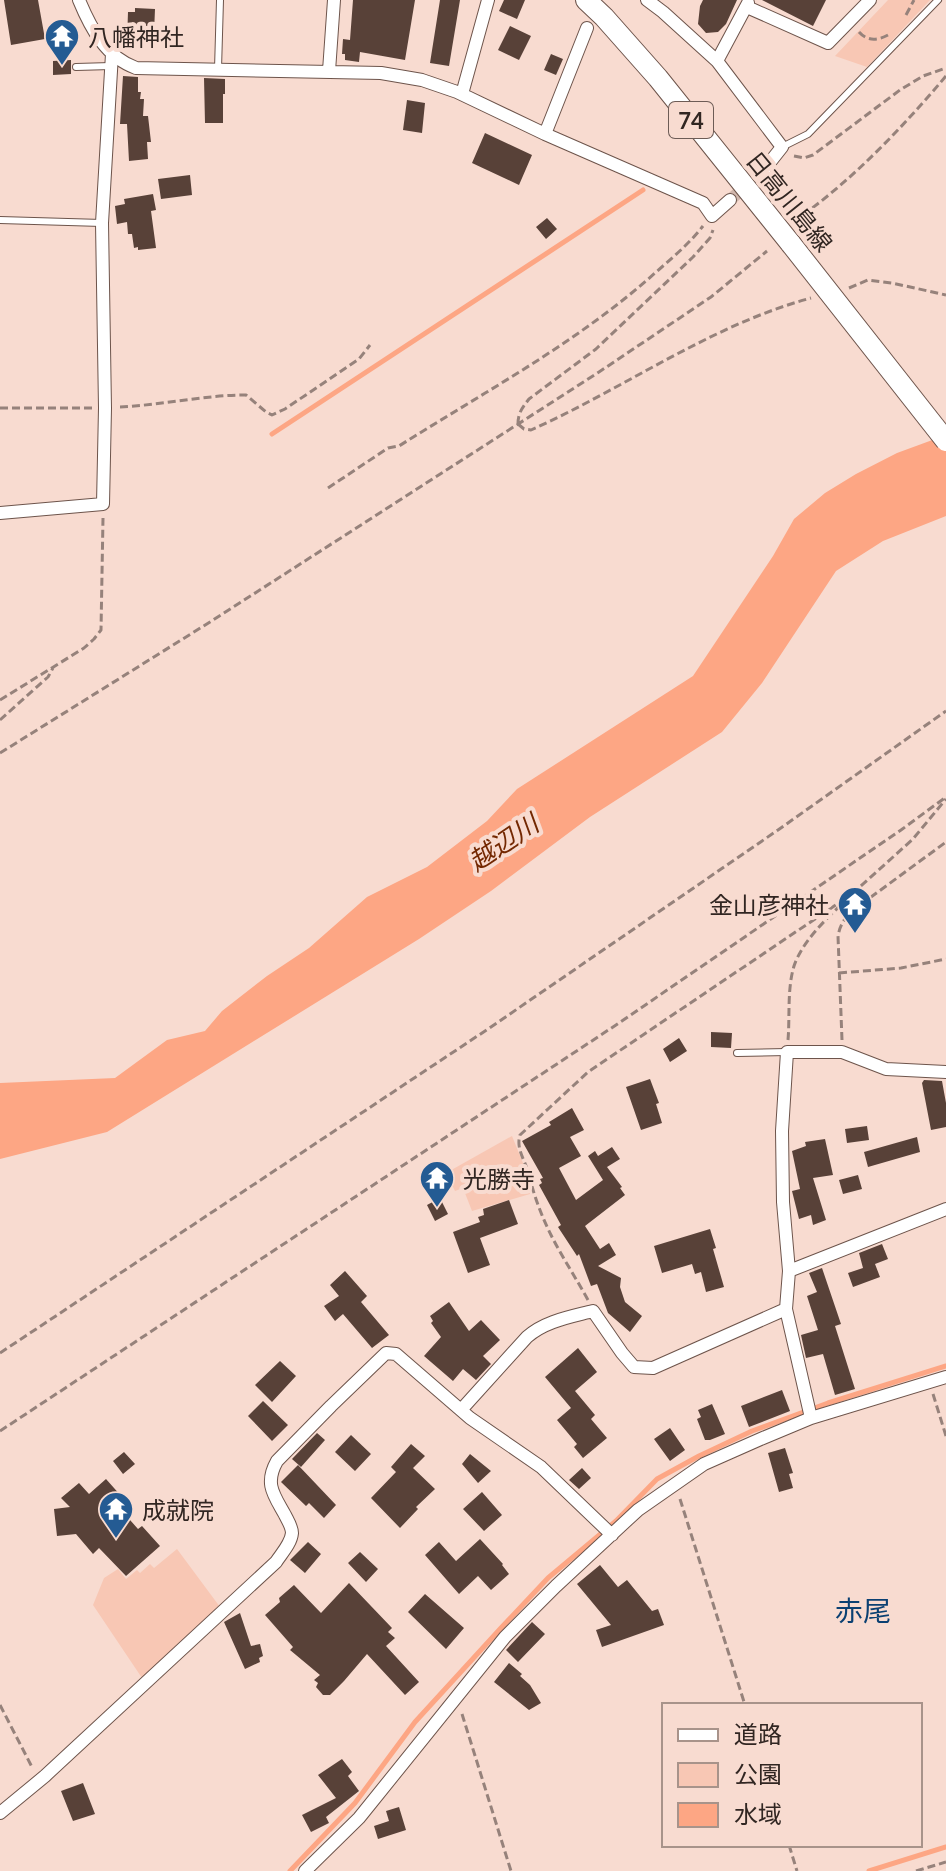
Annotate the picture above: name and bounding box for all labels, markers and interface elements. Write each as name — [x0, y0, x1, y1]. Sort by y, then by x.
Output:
temple icon: 八幡神社 — [43, 17, 81, 67]
place label: 八幡神社 — [88, 22, 184, 51]
road number: 74 — [669, 102, 713, 138]
street label: 日高川島線 — [741, 145, 839, 257]
water label: 越辺川 — [462, 805, 547, 877]
temple icon: 金山彦神社 — [836, 885, 874, 935]
place label: 金山彦神社 — [709, 890, 829, 919]
temple icon: 光勝寺 — [418, 1159, 456, 1209]
place label: 光勝寺 — [463, 1164, 535, 1193]
temple icon: 成就院 — [97, 1490, 135, 1540]
place label: 成就院 — [142, 1495, 214, 1524]
district label: 赤尾 — [835, 1593, 891, 1627]
legend — [662, 1703, 922, 1847]
text: 道路 — [734, 1719, 782, 1748]
text: 公園 — [734, 1759, 782, 1788]
text: 水域 — [734, 1799, 782, 1828]

